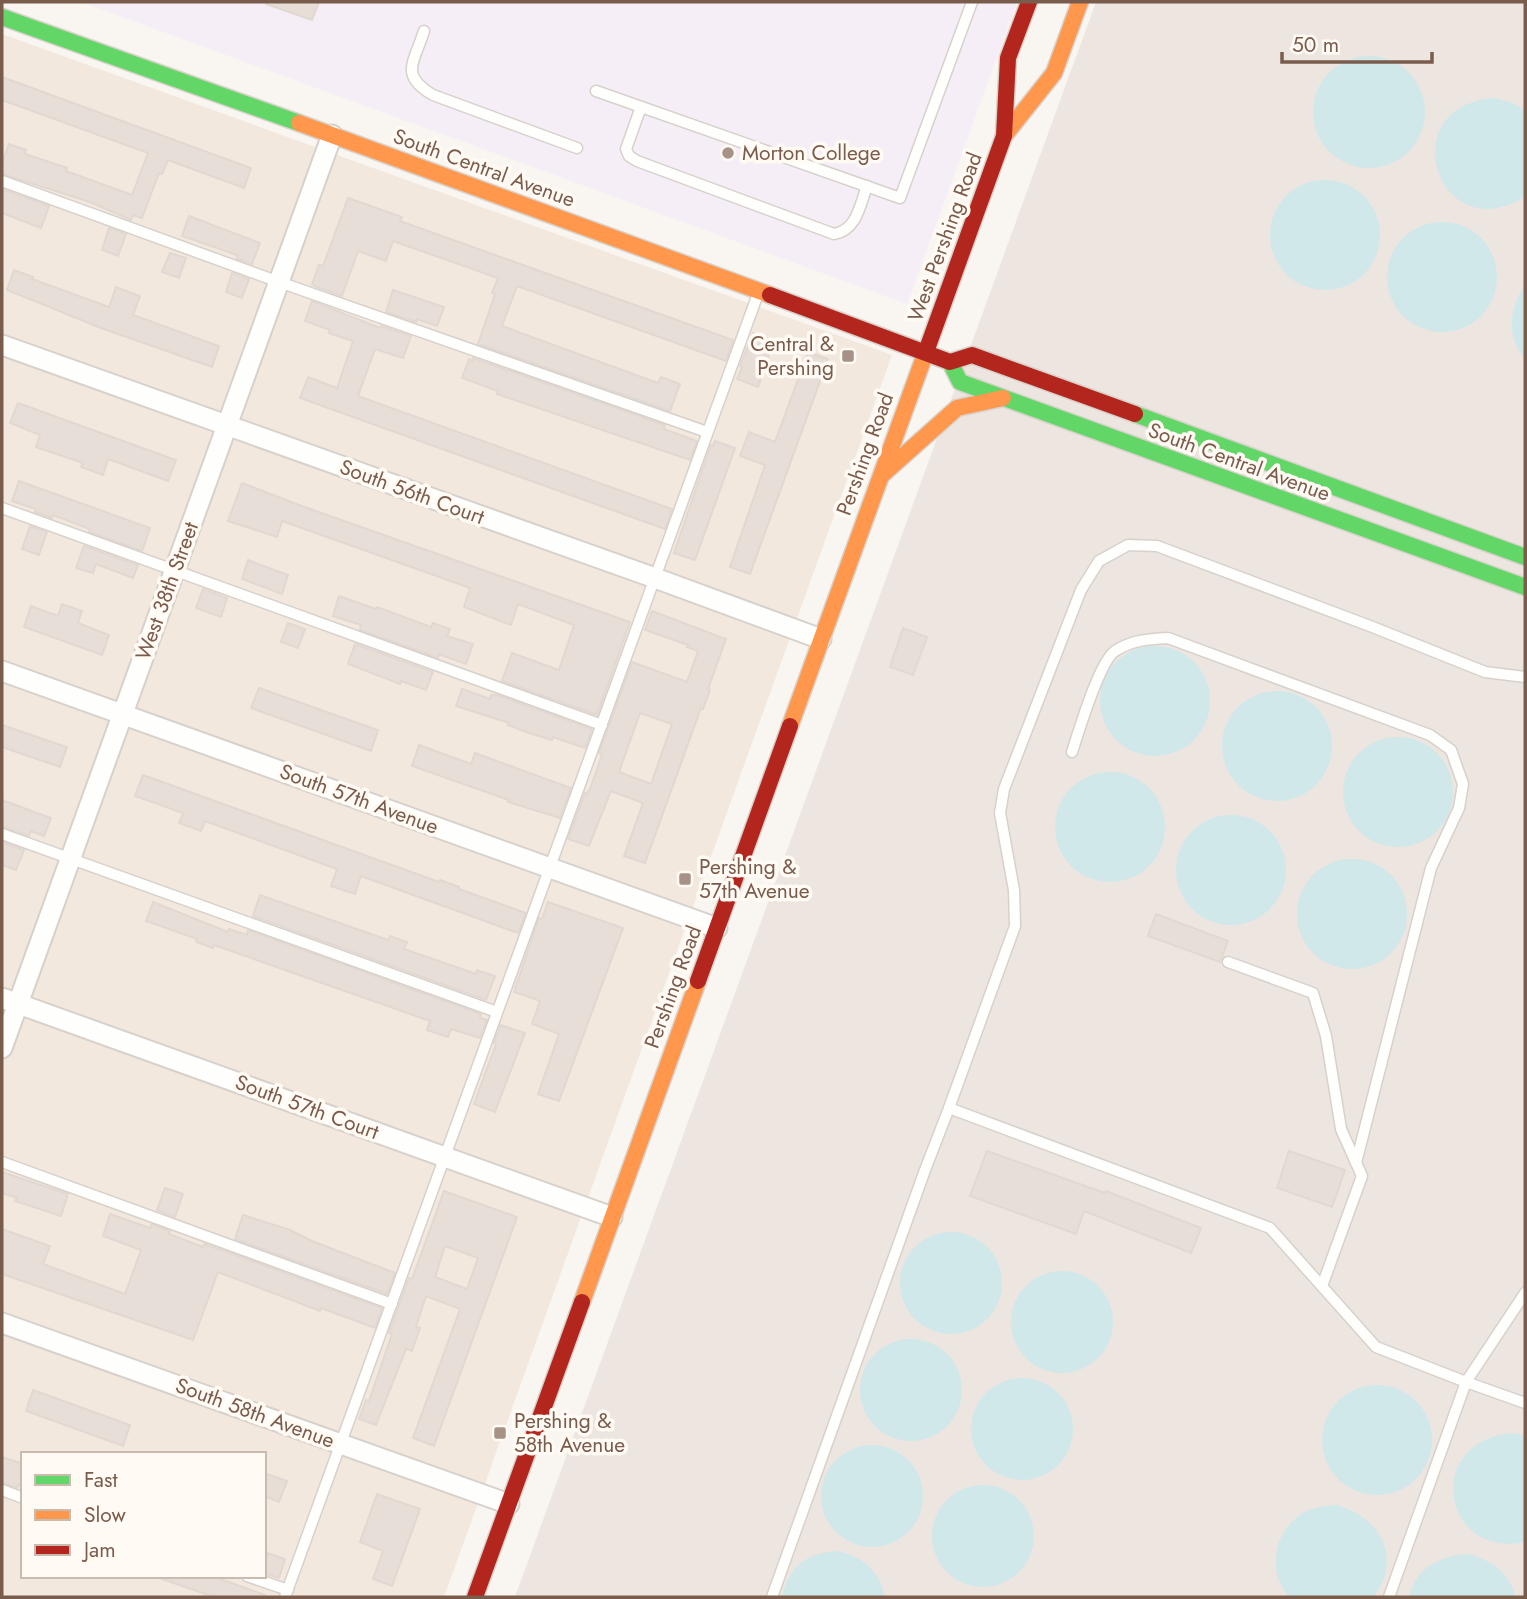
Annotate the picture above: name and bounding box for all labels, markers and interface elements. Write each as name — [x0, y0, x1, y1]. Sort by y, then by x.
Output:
scale bar — [1282, 21, 1432, 65]
text: 50 m — [1292, 30, 1339, 60]
street label: South Central Avenue — [389, 121, 579, 215]
place label: Morton College — [742, 138, 881, 168]
marker: Morton College — [720, 145, 736, 161]
street label: West Pershing Road — [900, 148, 990, 326]
place label: Central & Pershing — [750, 329, 834, 383]
marker: Central & Pershing — [840, 348, 856, 364]
street label: Pershing Road — [829, 389, 901, 519]
street label: South Central Avenue — [1144, 415, 1334, 509]
street label: South 56th Court — [336, 452, 488, 532]
street label: West 38th Street — [128, 518, 206, 664]
street label: South 57th Avenue — [275, 756, 443, 842]
place label: Pershing & 57th Avenue — [699, 852, 810, 906]
marker: Pershing & 57th Avenue — [677, 871, 693, 887]
street label: Pershing Road — [637, 922, 709, 1052]
street label: South 57th Court — [231, 1067, 383, 1147]
street label: South 58th Avenue — [171, 1370, 339, 1456]
place label: Pershing & 58th Avenue — [514, 1406, 625, 1460]
marker: Pershing & 58th Avenue — [492, 1425, 508, 1441]
legend — [21, 1452, 266, 1578]
text: Fast — [84, 1465, 117, 1495]
text: Slow — [84, 1500, 126, 1530]
text: Jam — [81, 1535, 116, 1565]

